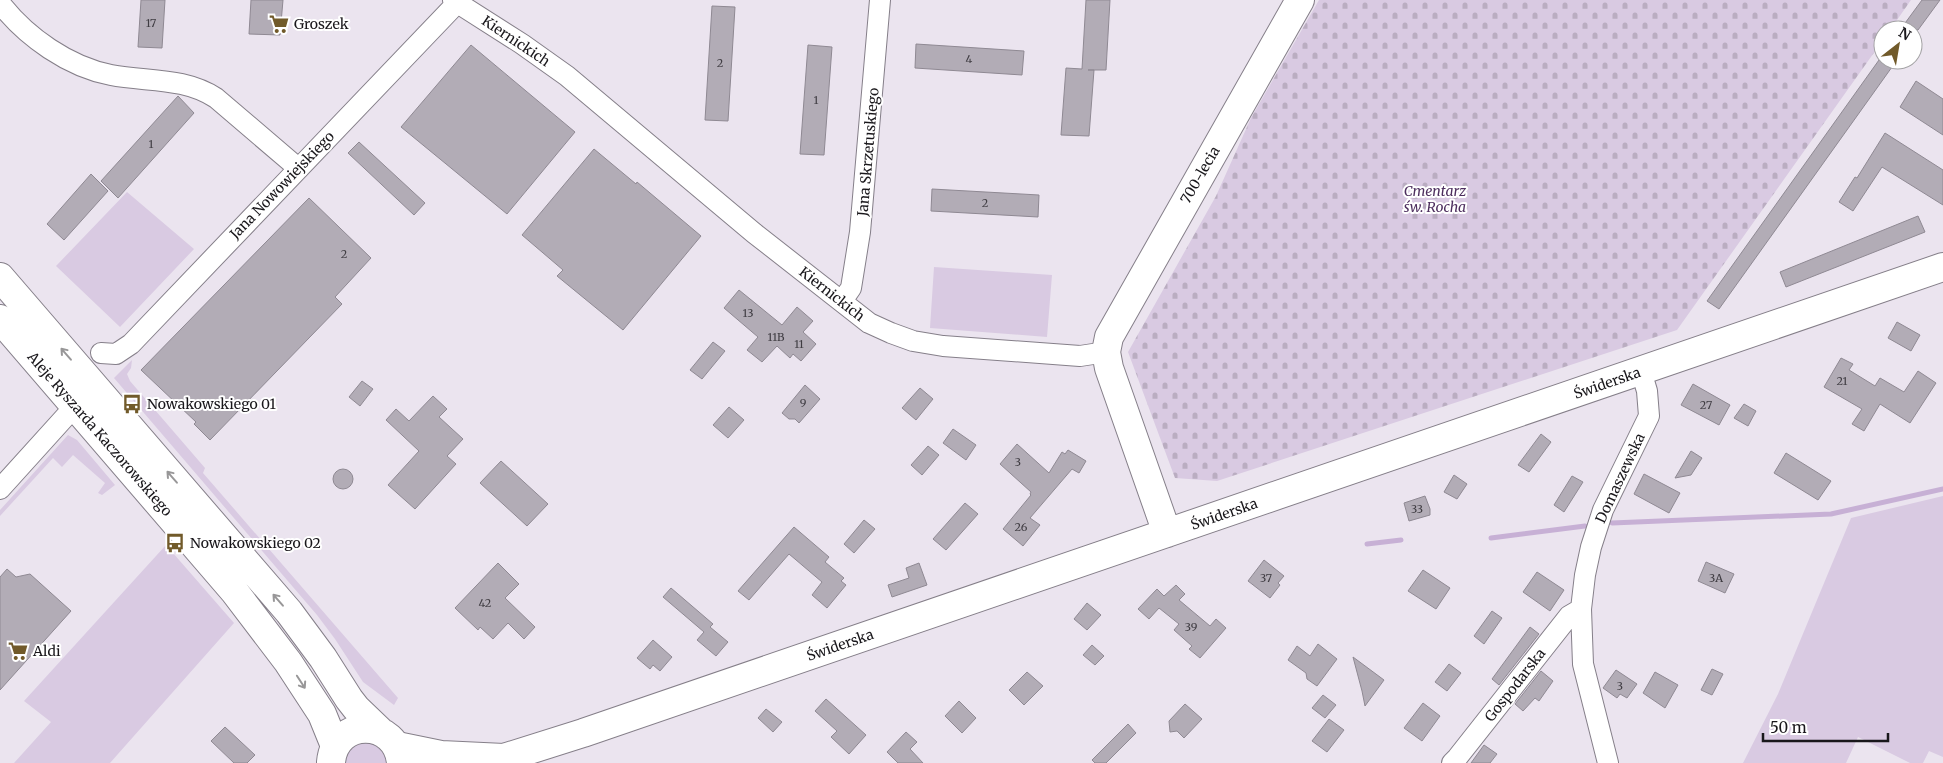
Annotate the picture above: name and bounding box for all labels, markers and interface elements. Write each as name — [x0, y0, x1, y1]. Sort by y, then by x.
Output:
street label: Kiernickich — [478, 12, 554, 70]
supermarket icon: Groszek — [268, 13, 290, 35]
place label: Groszek — [294, 15, 349, 33]
house number: 17 — [146, 16, 156, 30]
north arrow — [1873, 20, 1923, 70]
text: N — [1895, 23, 1914, 44]
house number: 4 — [966, 52, 973, 66]
house number: 2 — [717, 56, 723, 70]
street label: Jana Skrzetuskiego — [853, 87, 883, 218]
house number: 1 — [814, 93, 819, 107]
street label: Jana Nowowiejskiego — [225, 127, 338, 243]
house number: 1 — [149, 137, 154, 151]
street label: 700-lecia — [1176, 143, 1224, 207]
park label: Cmentarz św. Rocha — [1404, 182, 1467, 216]
house number: 2 — [982, 196, 988, 210]
house number: 2 — [341, 247, 347, 261]
street label: Kiernickich — [796, 263, 868, 325]
house number: 13 — [743, 306, 753, 320]
house number: 11B — [768, 330, 785, 344]
house number: 11 — [794, 337, 804, 351]
street label: Aleje Ryszarda Kaczorowskiego — [23, 347, 176, 520]
one-way arrow — [60, 347, 72, 360]
street label: Świderska — [1571, 363, 1643, 403]
house number: 21 — [1836, 374, 1848, 388]
bus stop icon: Nowakowskiego 01 — [121, 393, 143, 415]
place label: Nowakowskiego 01 — [147, 395, 276, 413]
house number: 9 — [800, 396, 807, 410]
house number: 27 — [1700, 398, 1712, 412]
street label: Domaszewska — [1591, 430, 1649, 526]
house number: 3 — [1015, 455, 1021, 469]
one-way arrow — [166, 470, 178, 483]
street label: Świderska — [1188, 494, 1260, 534]
house number: 33 — [1411, 502, 1423, 516]
house number: 26 — [1015, 520, 1028, 534]
bus stop icon: Nowakowskiego 02 — [164, 532, 186, 554]
place label: Nowakowskiego 02 — [190, 534, 321, 552]
house number: 37 — [1260, 571, 1272, 585]
house number: 3A — [1709, 571, 1723, 585]
one-way arrow — [273, 593, 284, 606]
house number: 42 — [479, 596, 491, 610]
house number: 39 — [1185, 620, 1198, 634]
street label: Świderska — [804, 625, 876, 665]
supermarket icon: Aldi — [7, 640, 29, 662]
place label: Aldi — [32, 642, 61, 660]
street label: Gospodarska — [1481, 644, 1550, 725]
one-way arrow — [297, 675, 307, 689]
house number: 3 — [1617, 679, 1623, 693]
scale bar — [1763, 710, 1888, 742]
text: 50 m — [1770, 718, 1807, 737]

